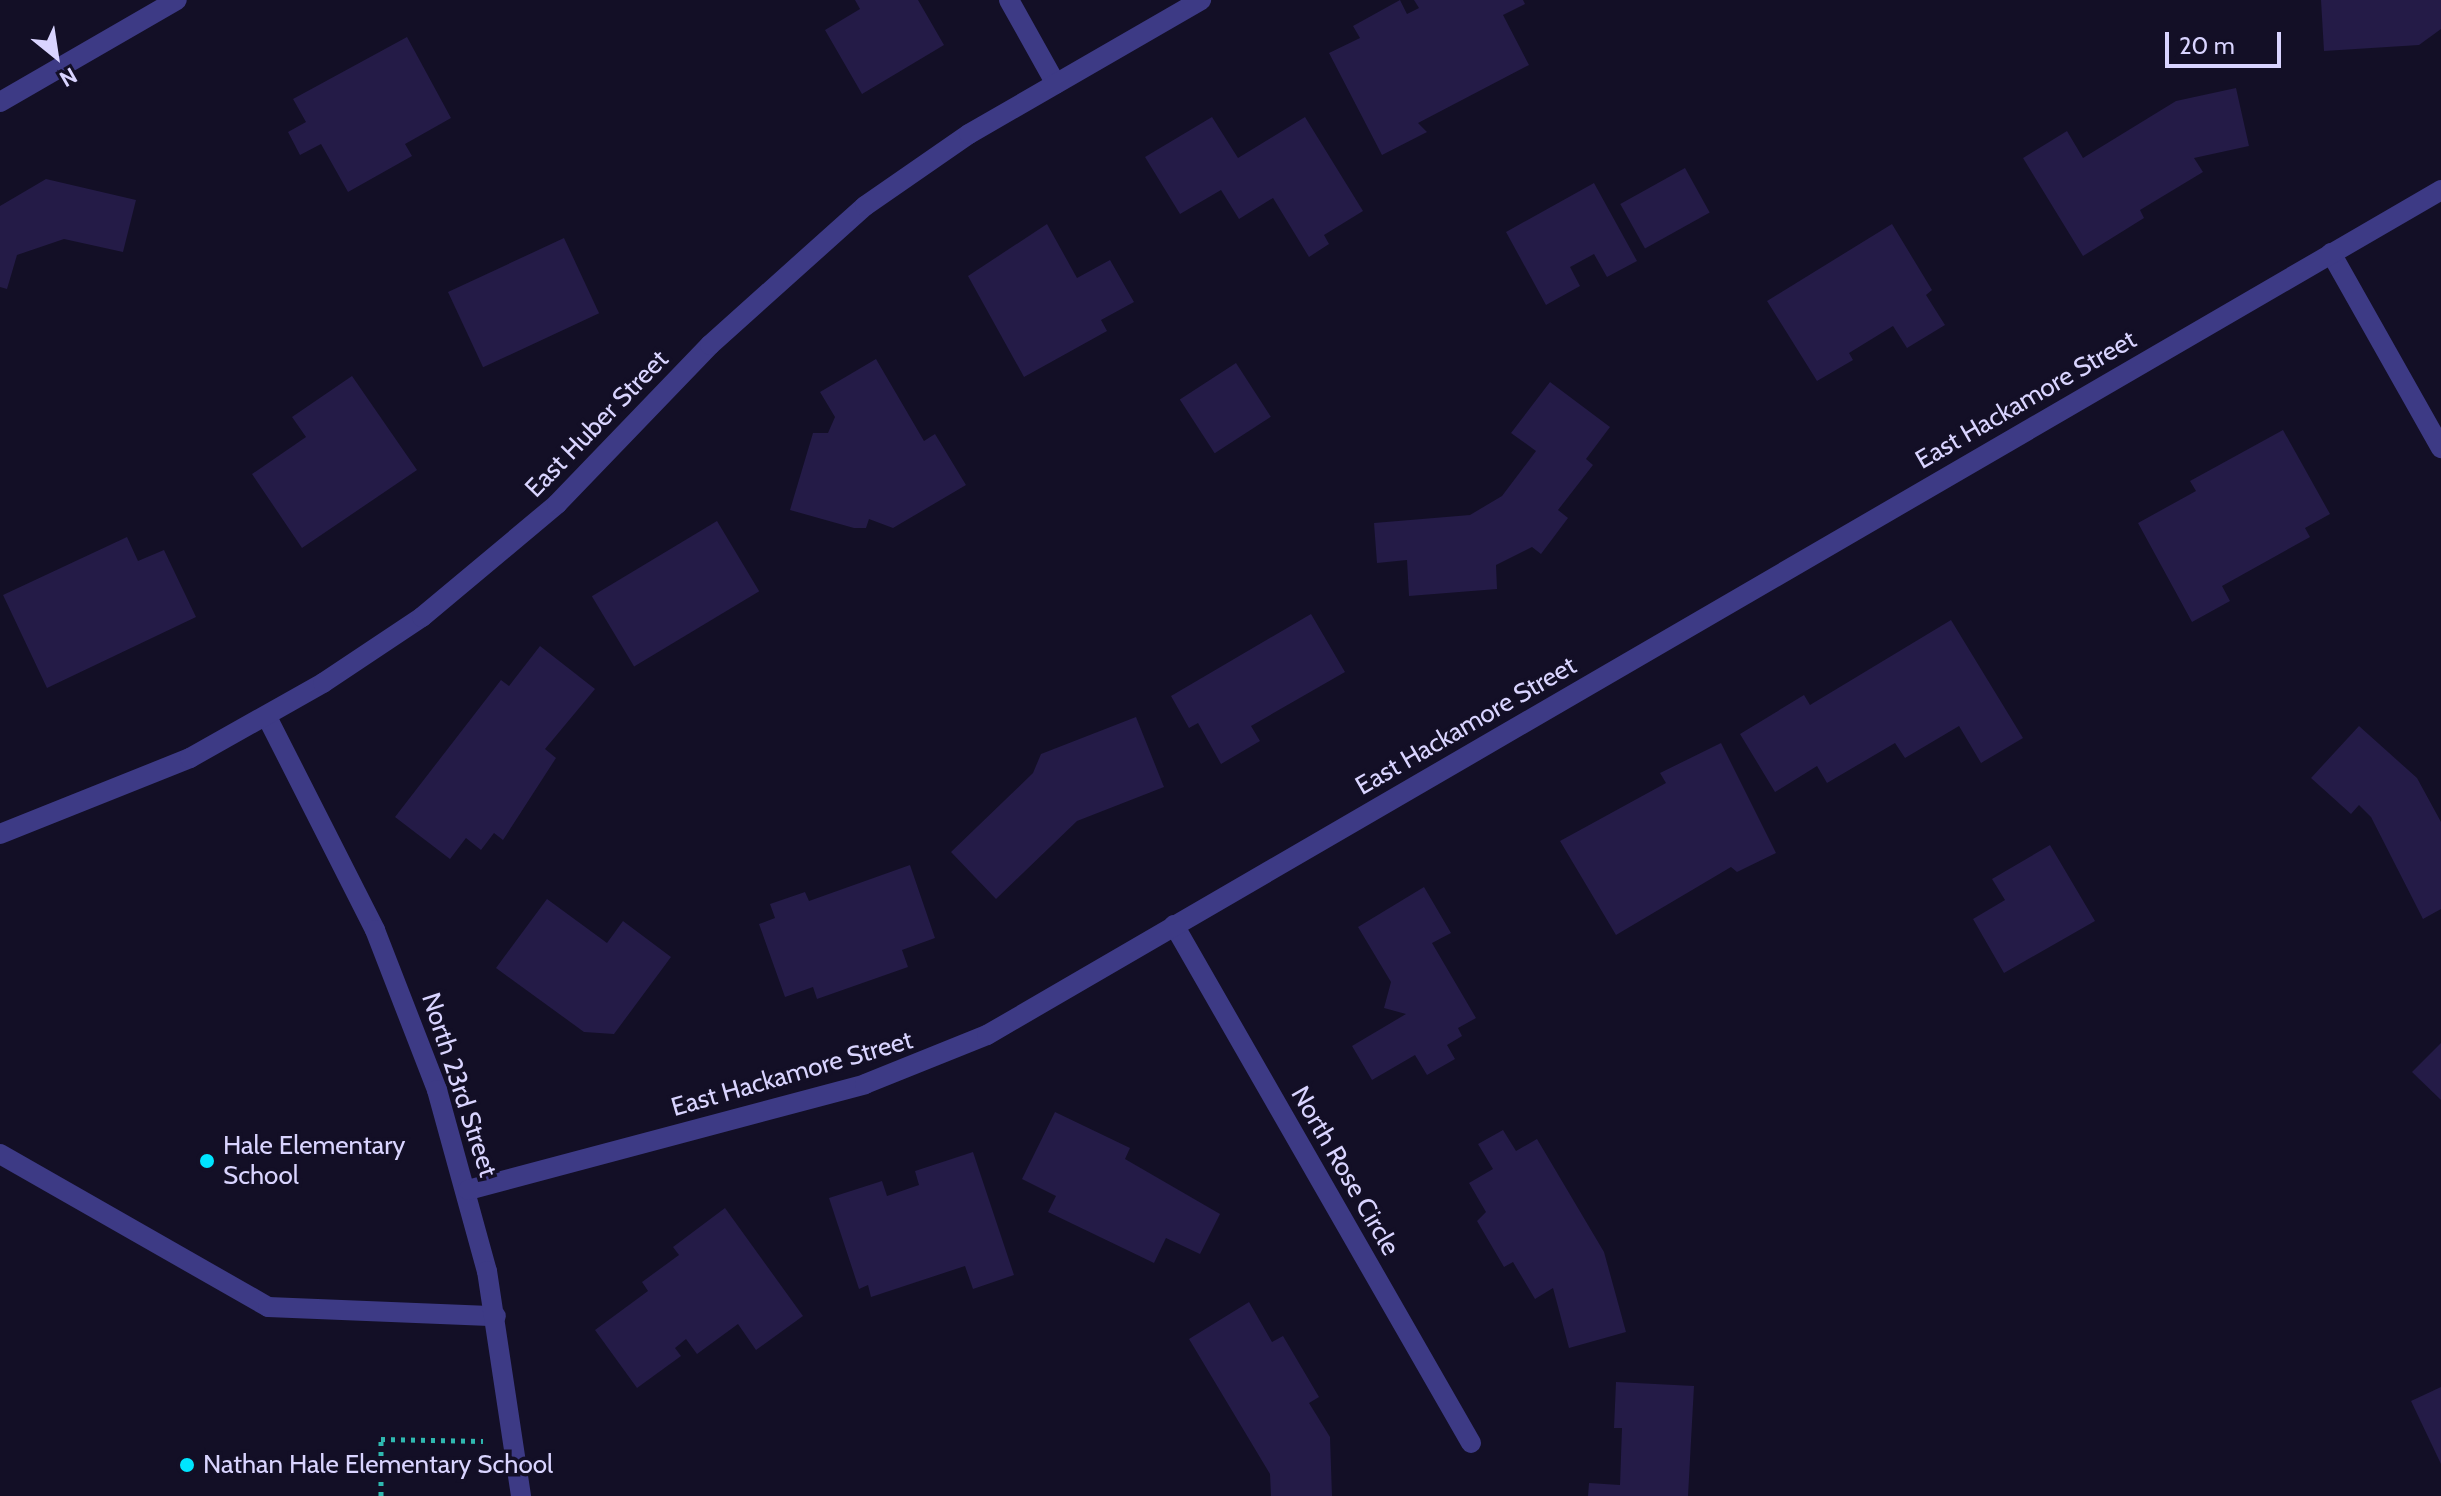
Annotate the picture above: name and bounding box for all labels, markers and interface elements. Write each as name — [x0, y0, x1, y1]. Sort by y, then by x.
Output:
north arrow — [16, 16, 96, 96]
scale bar — [2169, 16, 2285, 66]
text: 20 m — [2179, 31, 2235, 60]
text: N — [55, 62, 82, 93]
street label: East Hackamore Street — [1910, 324, 2142, 476]
street label: East Huber Street — [519, 344, 675, 504]
street label: East Hackamore Street — [1350, 650, 1582, 802]
street label: North 23rd Street — [415, 989, 503, 1181]
street label: East Hackamore Street — [668, 1025, 916, 1123]
street label: North Rose Circle — [1284, 1081, 1406, 1261]
place label: Hale Elementary School — [223, 1130, 405, 1192]
marker: Hale Elementary School — [198, 1152, 216, 1170]
place label: Nathan Hale Elementary School — [203, 1449, 553, 1481]
marker: Nathan Hale Elementary School — [178, 1456, 196, 1474]

